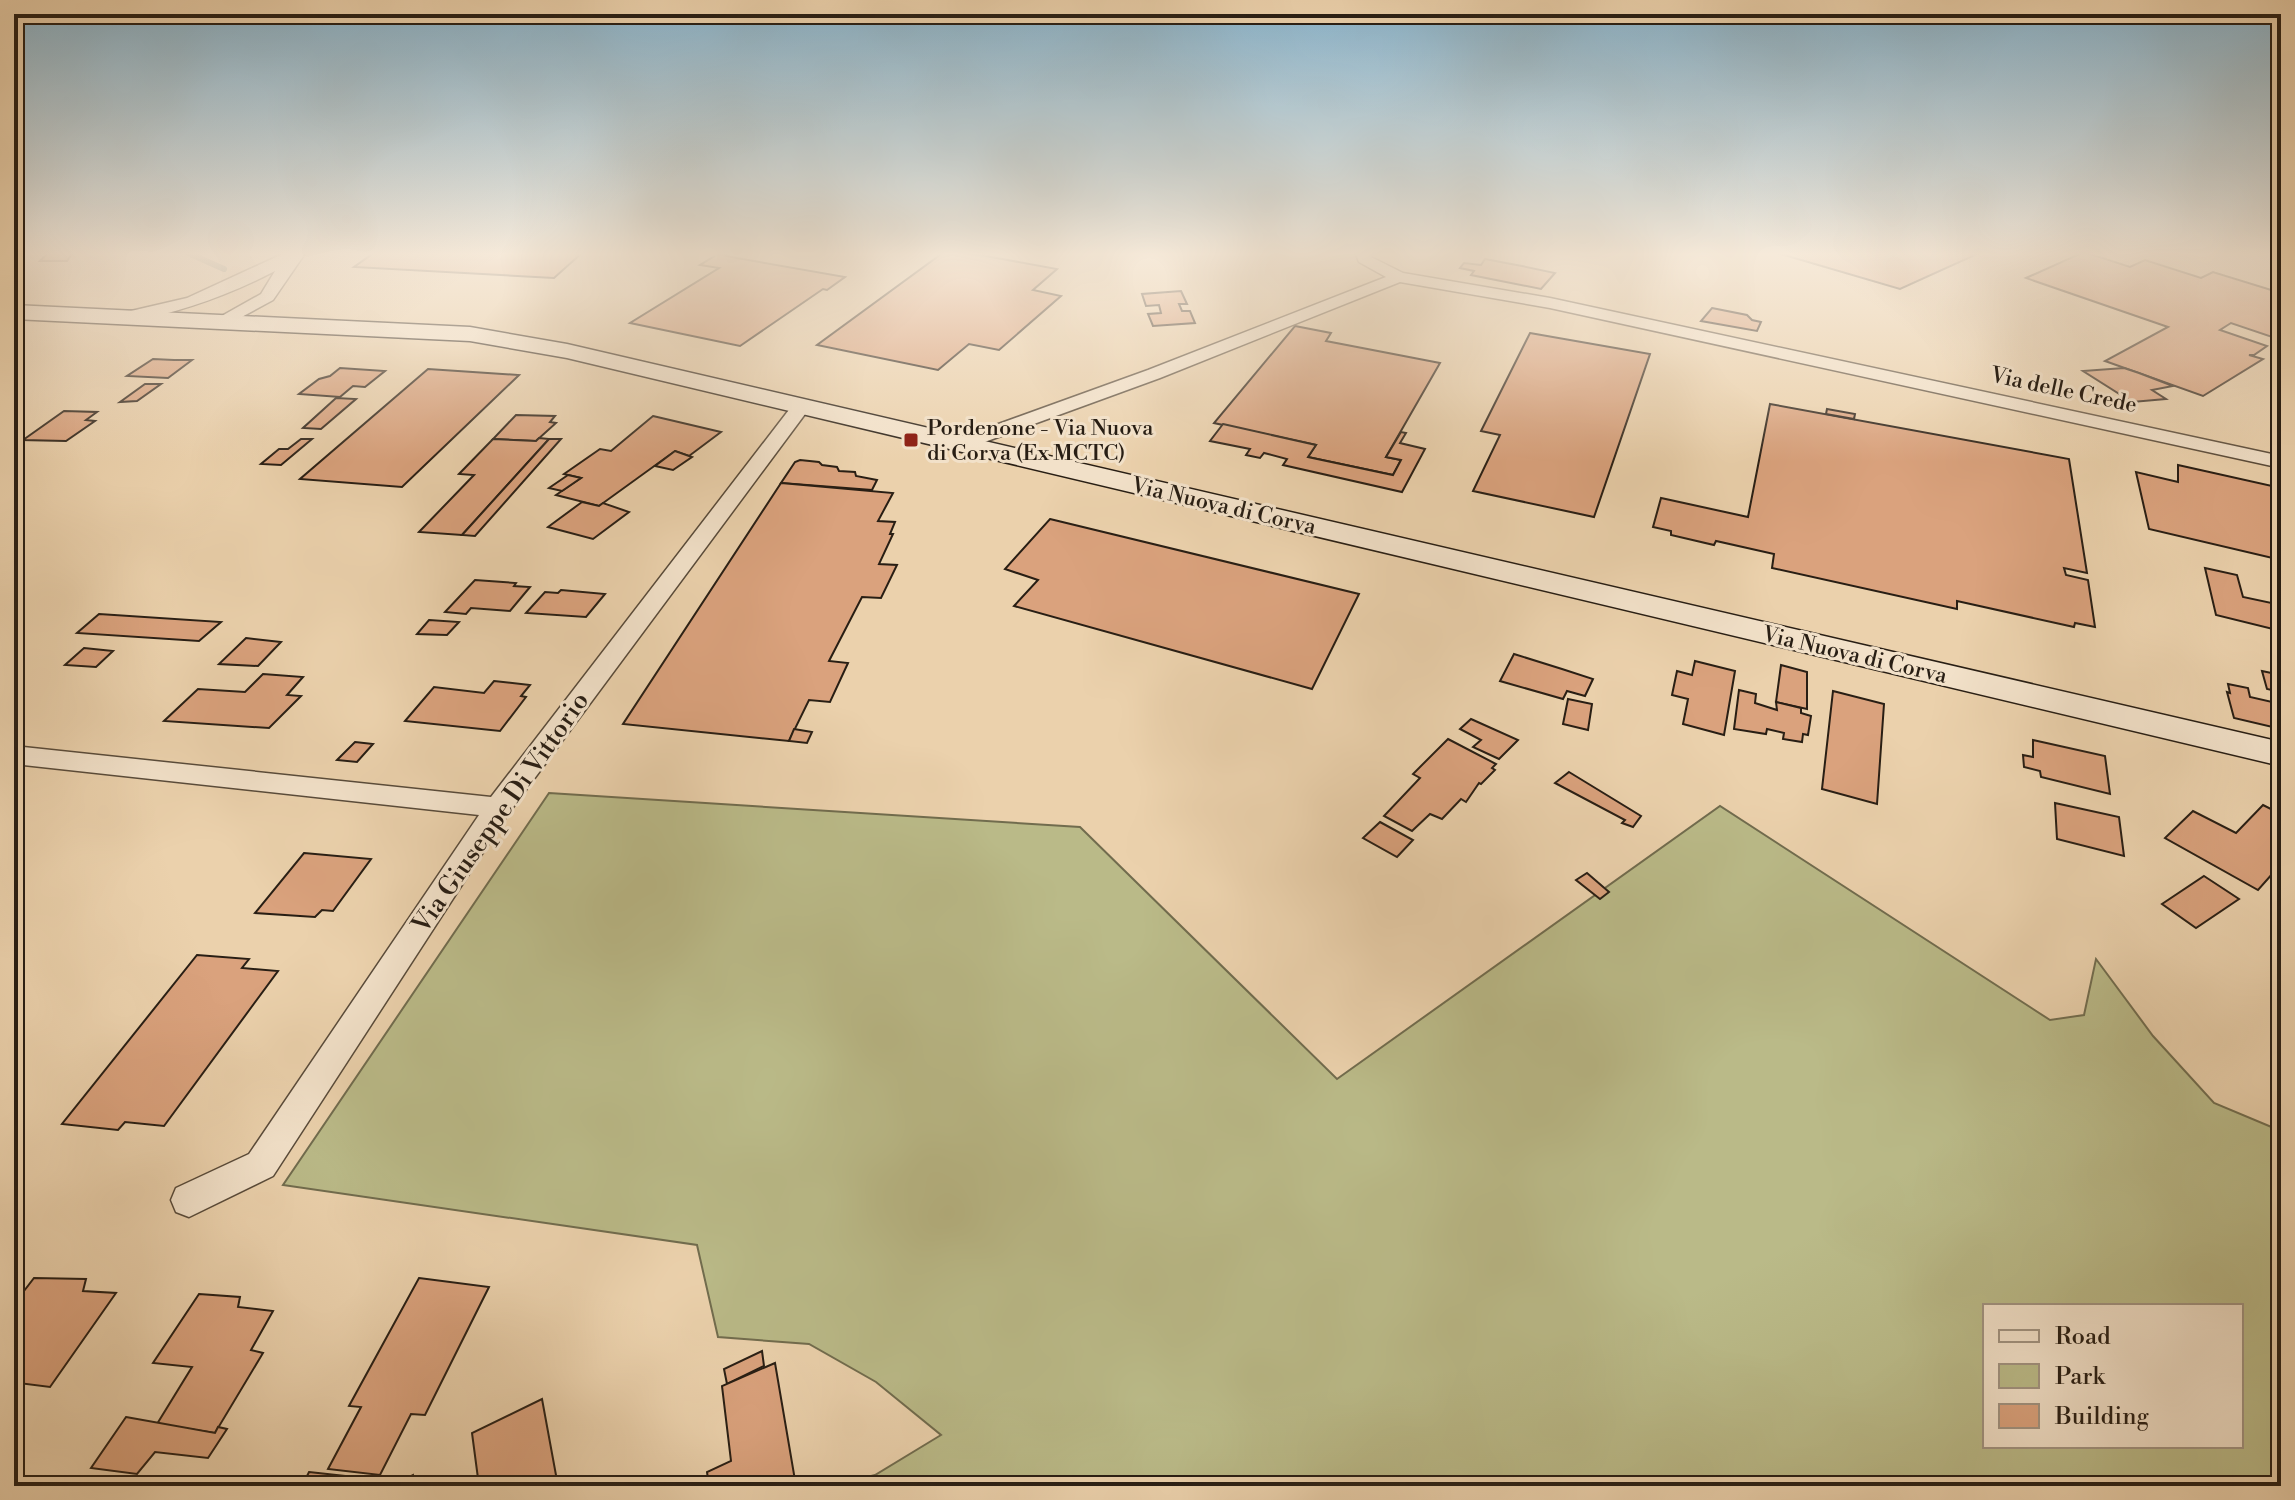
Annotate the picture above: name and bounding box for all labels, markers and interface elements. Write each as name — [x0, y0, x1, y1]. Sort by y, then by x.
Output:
street label: Via delle Crede — [1987, 362, 2139, 419]
place label: Pordenone - Via Nuova di Corva (Ex MCTC) — [927, 415, 1154, 467]
marker: Pordenone - Via Nuova di Corva (Ex MCTC) — [902, 431, 920, 449]
street label: Via Nuova di Corva — [1128, 472, 1319, 541]
street label: Via Nuova di Corva — [1759, 621, 1950, 690]
street label: Via Giuseppe Di Vittorio — [405, 686, 596, 940]
legend — [1983, 1304, 2243, 1448]
text: Road — [2055, 1322, 2111, 1352]
text: Park — [2055, 1362, 2106, 1392]
text: Building — [2054, 1402, 2149, 1432]

